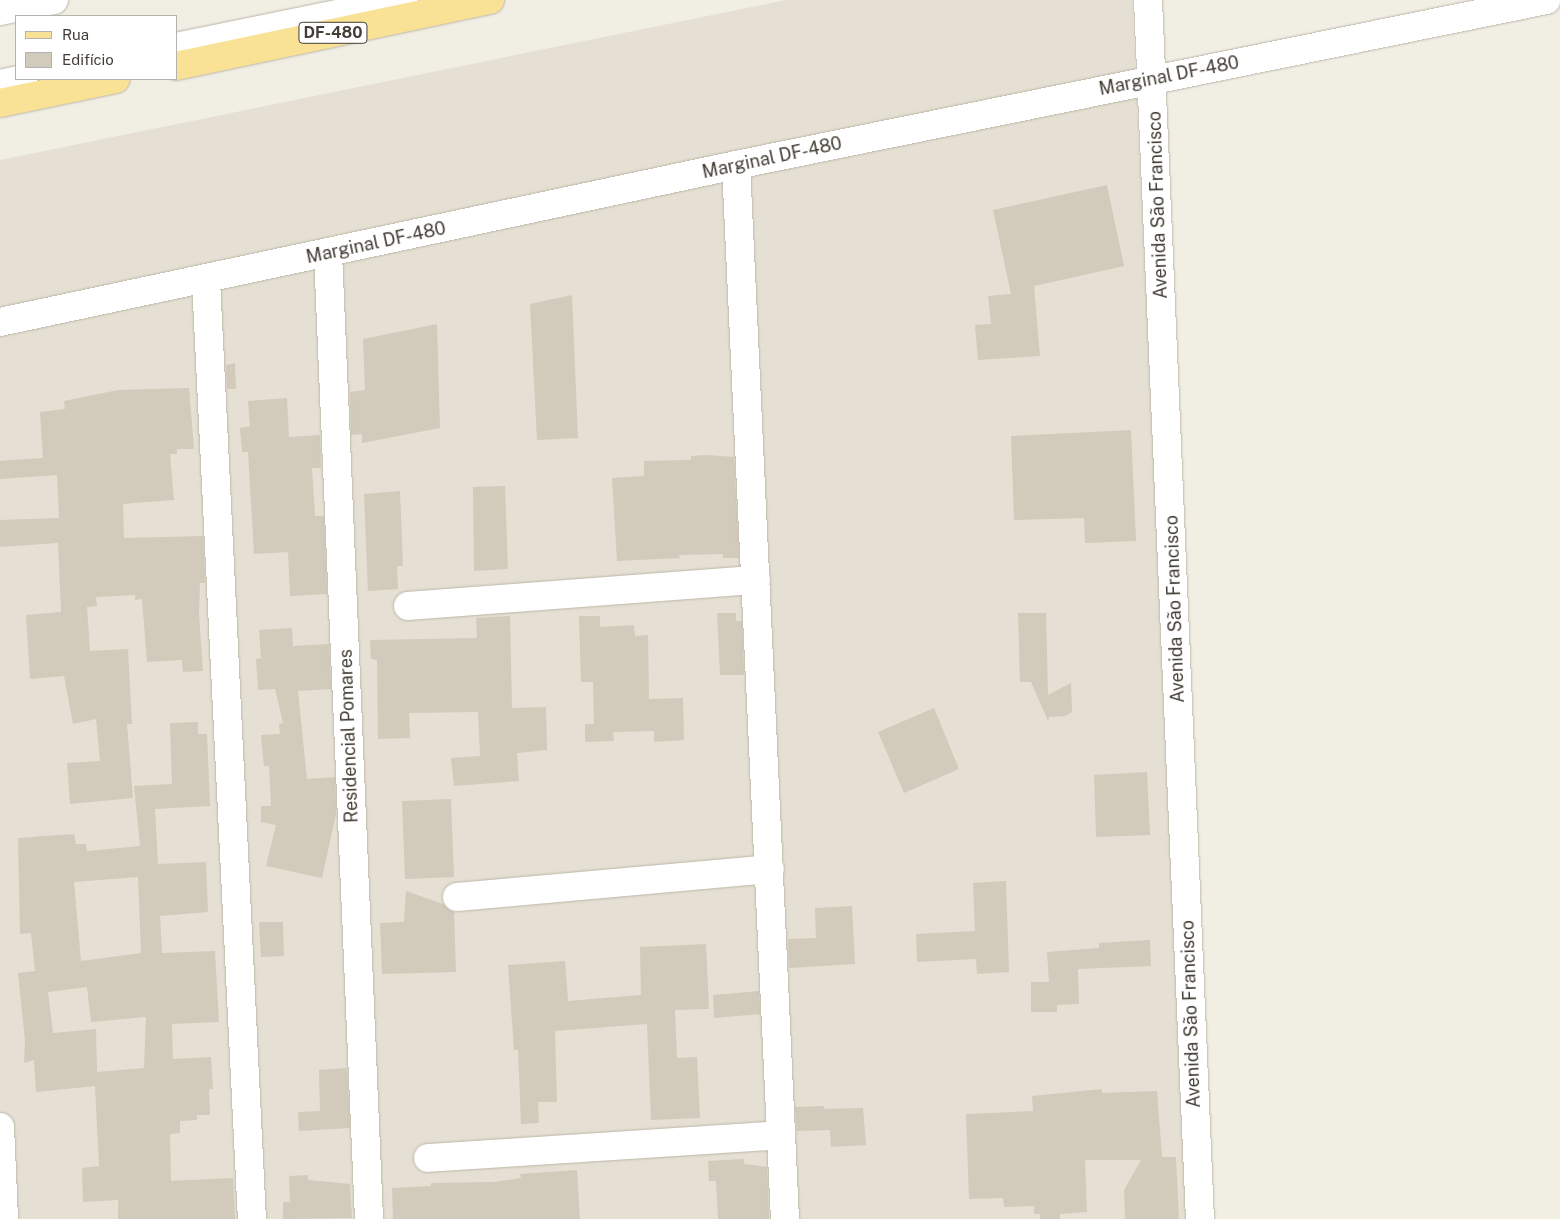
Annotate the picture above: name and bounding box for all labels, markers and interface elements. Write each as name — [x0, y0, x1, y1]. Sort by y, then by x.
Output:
legend — [15, 15, 178, 80]
road number: DF-480 — [298, 19, 368, 46]
text: Rua — [62, 26, 89, 43]
text: Edifício — [62, 51, 114, 68]
street label: Marginal DF-480 — [1097, 52, 1241, 100]
street label: Avenida São Francisco — [1144, 111, 1172, 299]
street label: Marginal DF-480 — [700, 133, 844, 183]
street label: Marginal DF-480 — [304, 218, 448, 268]
street label: Avenida São Francisco — [1161, 515, 1189, 703]
street label: Residencial Pomares — [335, 649, 363, 823]
street label: Avenida São Francisco — [1177, 920, 1205, 1108]

